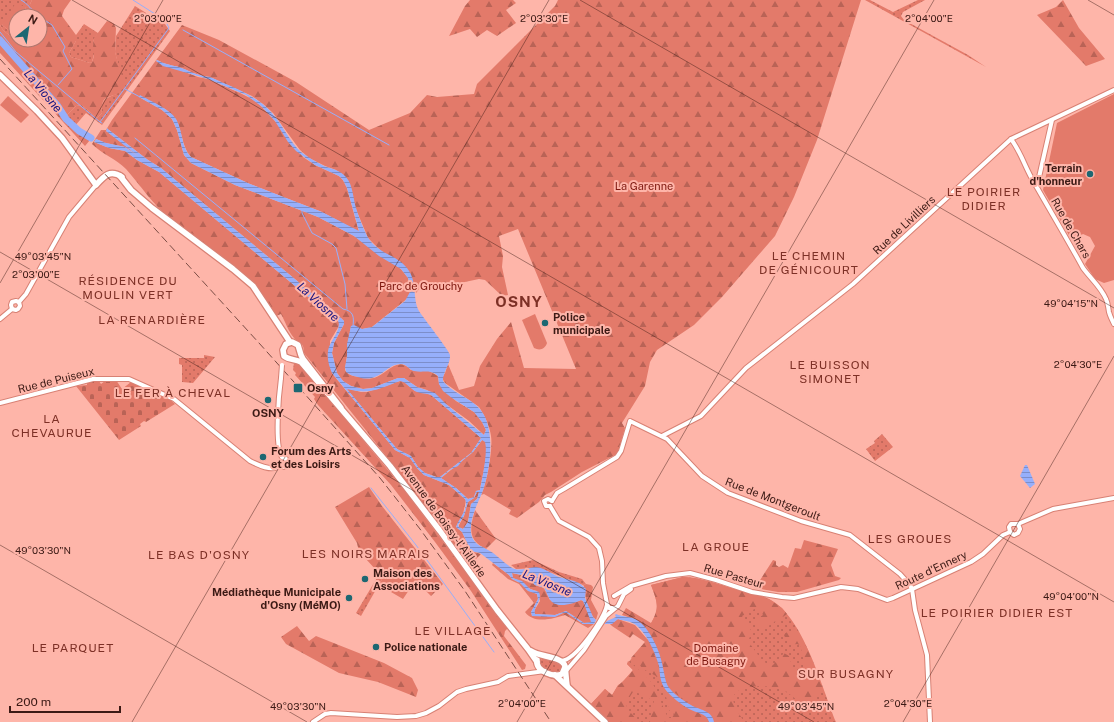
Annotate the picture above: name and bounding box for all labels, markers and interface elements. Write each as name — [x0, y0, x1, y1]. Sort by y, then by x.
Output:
north arrow — [8, 8, 48, 48]
text: N — [26, 12, 40, 27]
text: 2°03'00"E — [134, 12, 182, 24]
text: 2°03'30"E — [520, 12, 568, 24]
text: 2°04'00"E — [905, 12, 953, 24]
water label: La Viosne — [21, 67, 65, 116]
place label: Terrain d'honneur — [1030, 162, 1082, 187]
marker: Terrain d'honneur — [1085, 169, 1095, 179]
park label: La Garenne — [615, 180, 673, 192]
district label: LE POIRIER DIDIER — [947, 185, 1021, 213]
street label: Rue de Livilliers — [870, 193, 938, 257]
street label: Rue de Chars — [1049, 196, 1093, 261]
district label: LE CHEMIN DE GÉNICOURT — [759, 249, 859, 277]
text: 49°03'45"N — [15, 250, 71, 262]
text: 2°03'00"E — [12, 268, 60, 280]
district label: RÉSIDENCE DU MOULIN VERT — [78, 274, 178, 302]
water label: La Viosne — [294, 280, 342, 325]
park label: Parc de Grouchy — [379, 280, 463, 292]
district label: OSNY — [495, 293, 543, 310]
text: 49°04'15"N — [1044, 297, 1098, 309]
place label: Police municipale — [553, 311, 610, 336]
district label: LA RENARDIÈRE — [98, 313, 206, 327]
marker: Police municipale — [540, 318, 550, 328]
district label: LE BUISSON SIMONET — [790, 358, 871, 386]
text: 2°04'30"E — [1054, 358, 1102, 370]
street label: Rue de Puiseux — [17, 365, 95, 395]
marker: Osny — [292, 382, 304, 394]
place label: Osny — [307, 382, 334, 394]
district label: LE FER À CHEVAL — [115, 386, 231, 400]
marker: OSNY — [263, 395, 273, 405]
place label: OSNY — [252, 407, 285, 419]
district label: LA CHEVAURUE — [12, 412, 92, 440]
place label: Forum des Arts et des Loisirs — [271, 445, 351, 470]
marker: Forum des Arts et des Loisirs — [258, 452, 268, 462]
street label: Avenue de Boissy-l'Aillerie — [399, 463, 489, 579]
street label: Rue de Montgeroult — [724, 475, 822, 523]
district label: LES GROUES — [868, 532, 952, 546]
district label: LA GROUE — [682, 540, 750, 554]
text: 49°03'30"N — [15, 544, 71, 556]
district label: LES NOIRS MARAIS — [302, 547, 430, 561]
district label: LE BAS D'OSNY — [148, 548, 250, 562]
street label: Route d'Ennery — [893, 548, 969, 592]
street label: Rue Pasteur — [703, 562, 765, 590]
place label: Maison des Associations — [373, 567, 440, 592]
water label: La Viosne — [520, 567, 574, 599]
marker: Maison des Associations — [360, 574, 370, 584]
place label: Médiathèque Municipale d'Osny (MéMO) — [212, 586, 341, 611]
text: 49°04'00"N — [1043, 590, 1099, 602]
marker: Médiathèque Municipale d'Osny (MéMO) — [344, 593, 354, 603]
district label: LE POIRIER DIDIER EST — [921, 606, 1073, 620]
district label: LE VILLAGE — [415, 624, 491, 638]
district label: LE PARQUET — [32, 641, 114, 655]
place label: Police nationale — [384, 641, 467, 653]
marker: Police nationale — [371, 642, 381, 652]
park label: Domaine de Busagny — [686, 642, 746, 667]
district label: SUR BUSAGNY — [798, 667, 894, 681]
scale bar — [10, 688, 120, 714]
text: 200 m — [16, 695, 51, 709]
text: 2°04'00"E — [498, 697, 546, 709]
text: 2°04'30"E — [884, 697, 932, 709]
text: 49°03'30"N — [270, 700, 326, 712]
text: 49°03'45"N — [778, 700, 834, 712]

